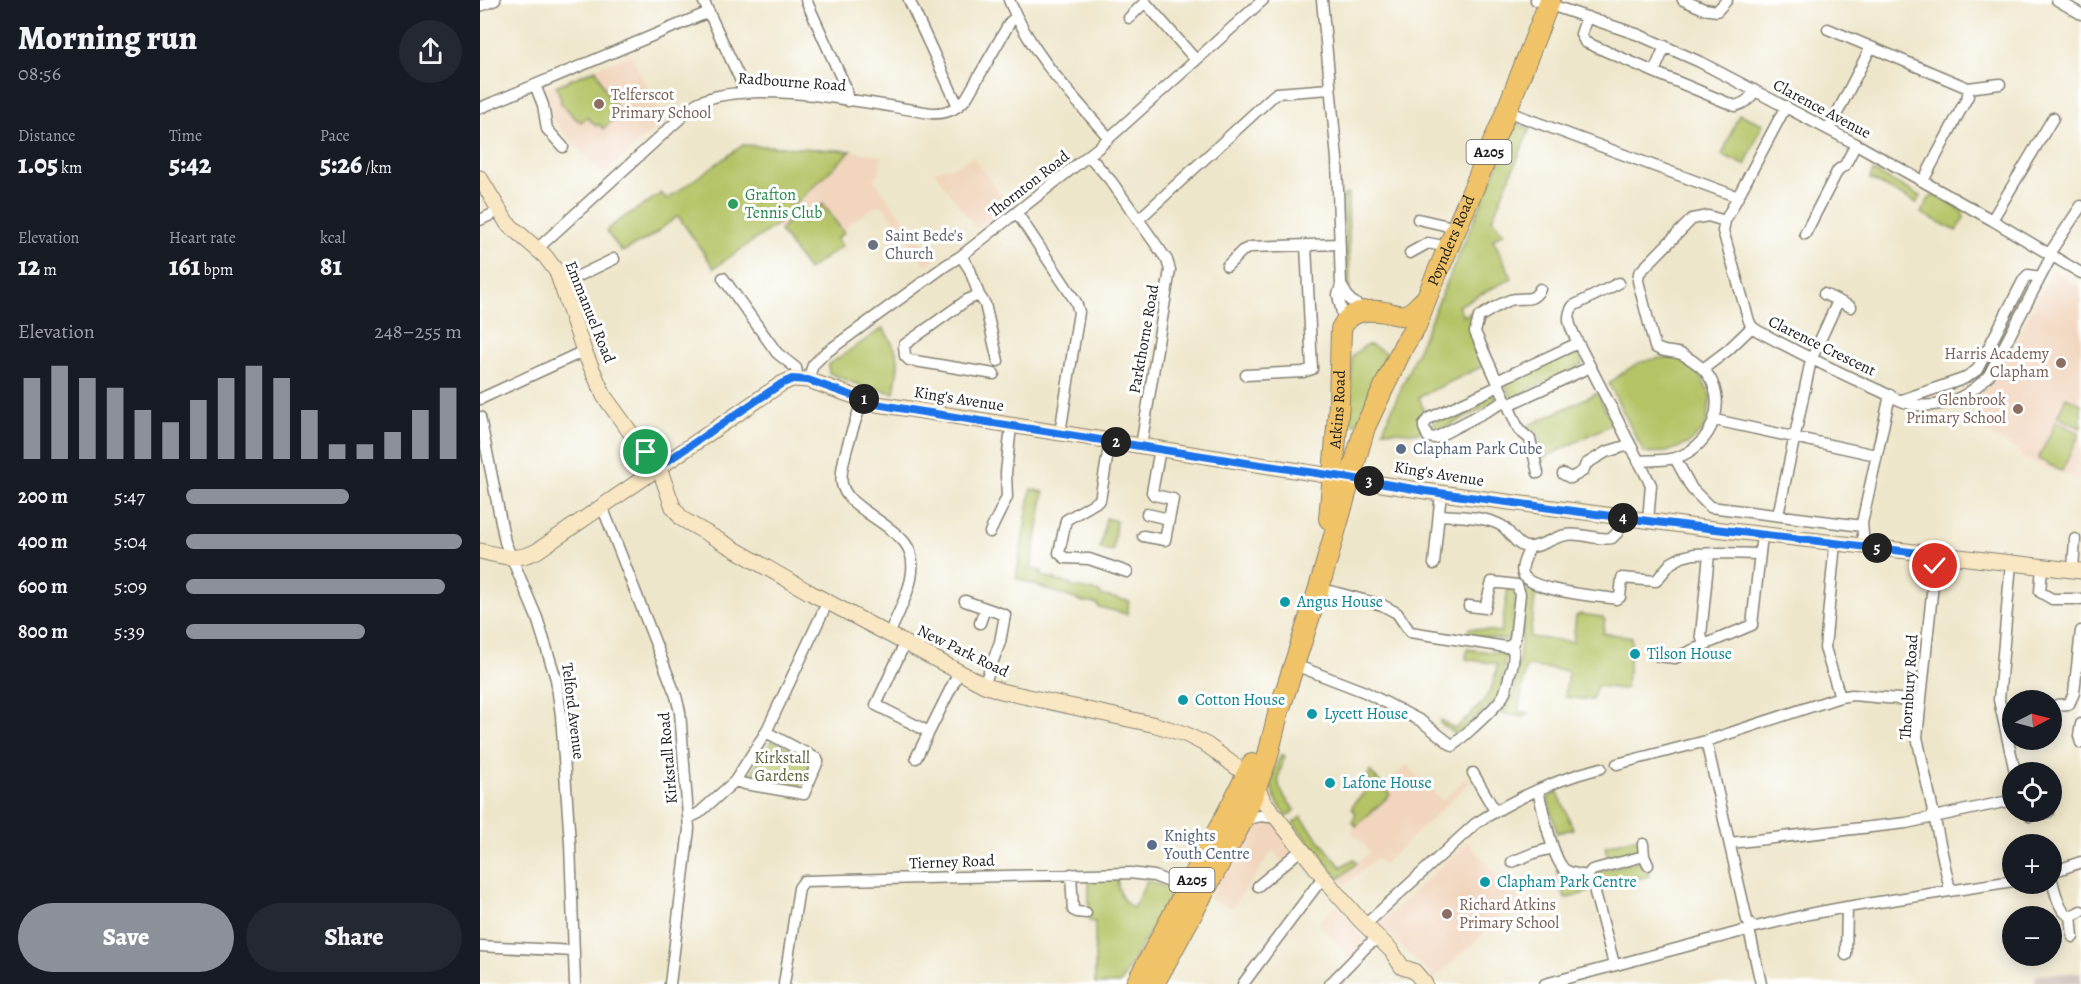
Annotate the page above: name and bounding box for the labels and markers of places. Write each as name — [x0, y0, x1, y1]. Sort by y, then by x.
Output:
place label: Telferscot Primary School — [611, 84, 711, 124]
marker: Telferscot Primary School — [592, 97, 606, 111]
place label: Grafton Tennis Club — [745, 184, 822, 224]
marker: Grafton Tennis Club — [726, 197, 740, 211]
place label: Saint Bede's Church — [885, 225, 963, 265]
marker: Saint Bede's Church — [866, 238, 880, 252]
place label: Harris Academy Clapham — [1944, 343, 2050, 383]
marker: Harris Academy Clapham — [2054, 356, 2068, 370]
pin: 1 — [849, 384, 879, 414]
place label: Glenbrook Primary School — [1906, 389, 2006, 429]
marker: Glenbrook Primary School — [2011, 402, 2025, 416]
pin — [620, 426, 671, 477]
pin: 2 — [1101, 427, 1131, 457]
place label: Clapham Park Cube — [1413, 438, 1542, 460]
marker: Clapham Park Cube — [1394, 442, 1408, 456]
pin: 3 — [1354, 466, 1384, 496]
pin: 4 — [1608, 503, 1638, 533]
pin: 5 — [1862, 533, 1892, 563]
pin — [1909, 540, 1960, 591]
place label: Angus House — [1296, 591, 1383, 613]
marker: Angus House — [1278, 595, 1292, 609]
place label: Tilson House — [1647, 643, 1732, 665]
marker: Tilson House — [1628, 647, 1642, 661]
place label: Cotton House — [1195, 689, 1285, 711]
marker: Cotton House — [1176, 693, 1190, 707]
place label: Lycett House — [1324, 703, 1408, 725]
marker: Lycett House — [1305, 707, 1319, 721]
place label: Lafone House — [1342, 772, 1432, 794]
marker: Lafone House — [1323, 776, 1337, 790]
place label: Knights Youth Centre — [1163, 825, 1250, 865]
marker: Knights Youth Centre — [1145, 838, 1159, 852]
place label: Clapham Park Centre — [1497, 871, 1637, 893]
marker: Clapham Park Centre — [1478, 875, 1492, 889]
place label: Richard Atkins Primary School — [1459, 894, 1559, 934]
marker: Richard Atkins Primary School — [1440, 907, 1454, 921]

